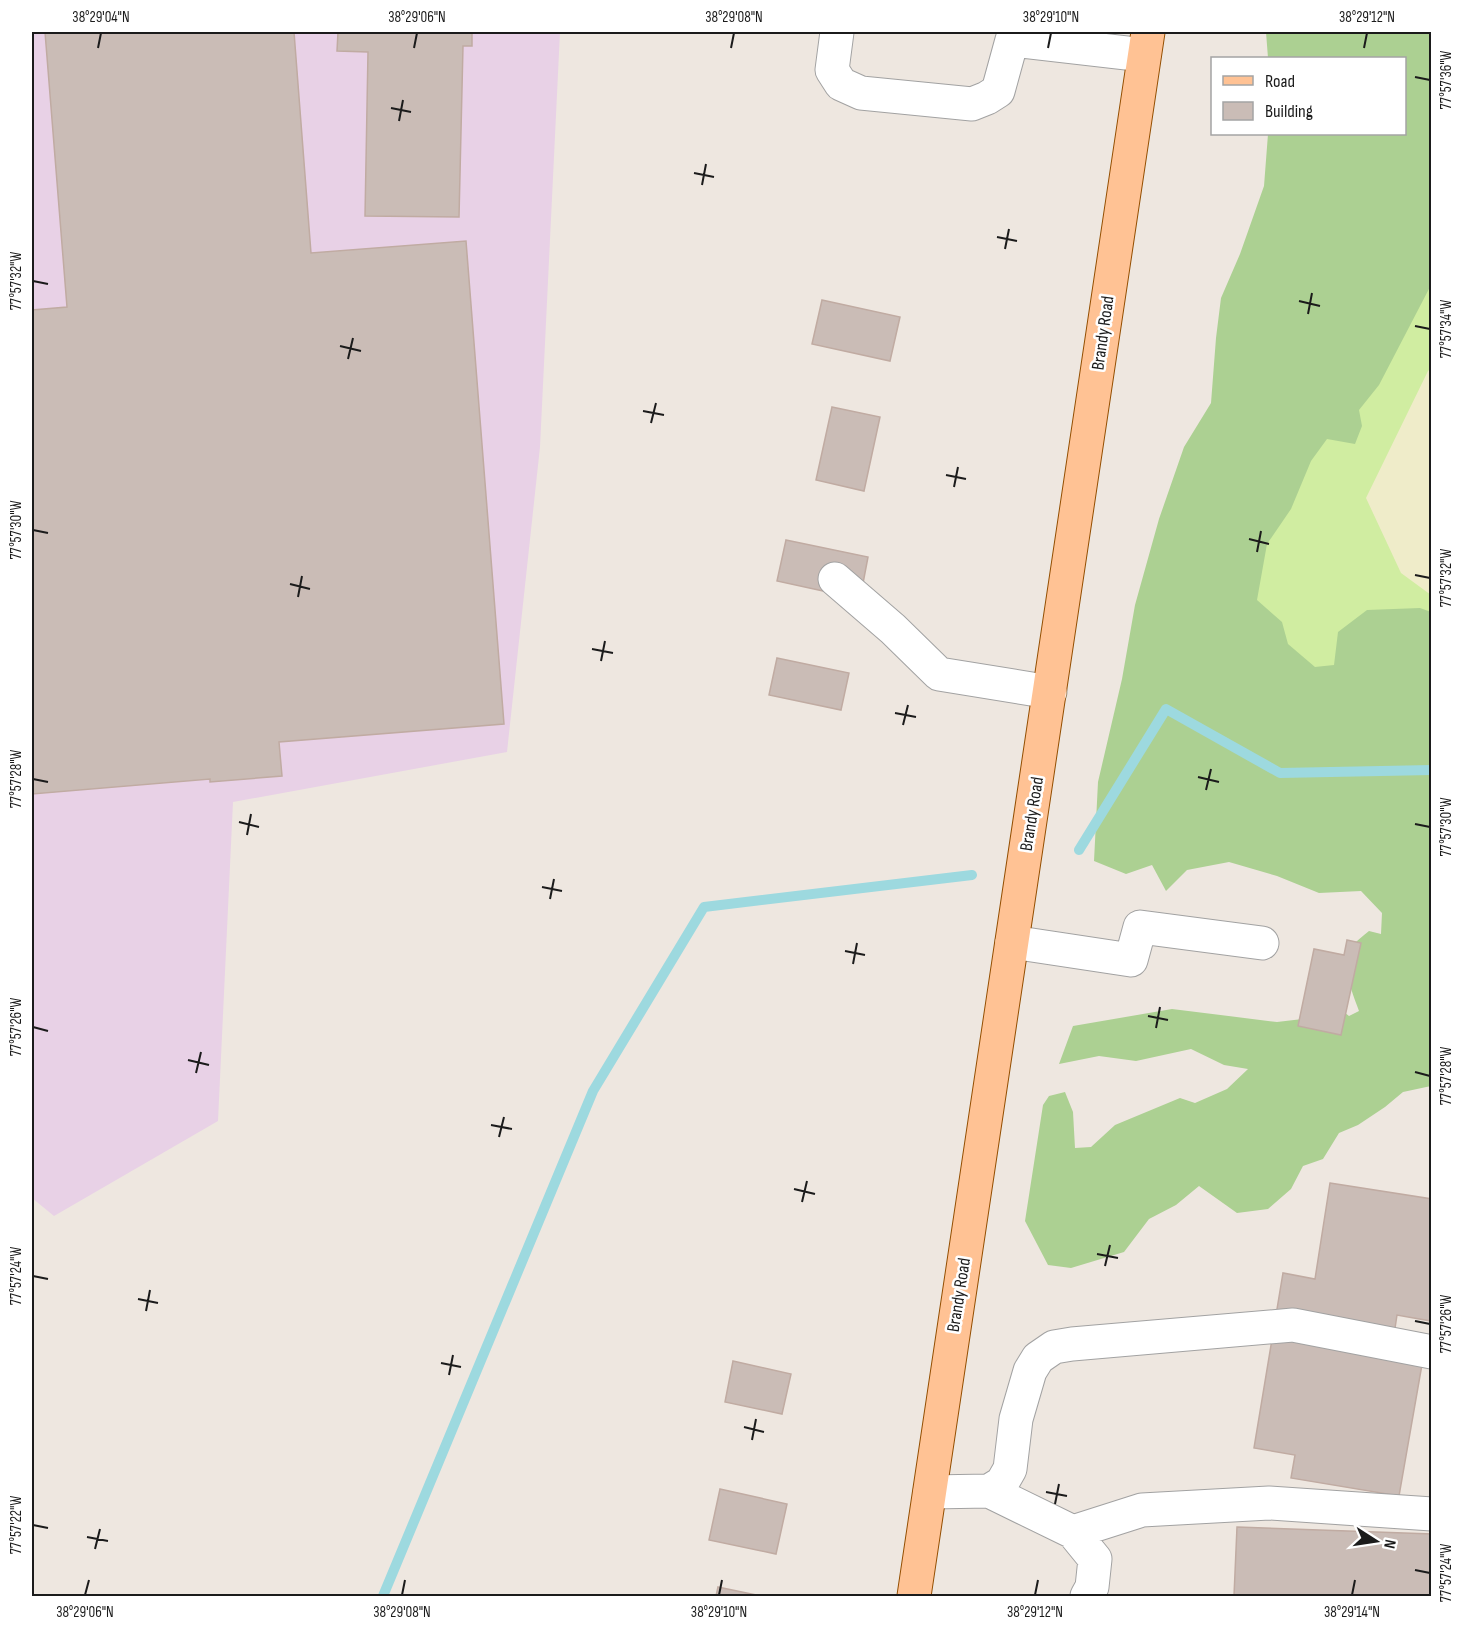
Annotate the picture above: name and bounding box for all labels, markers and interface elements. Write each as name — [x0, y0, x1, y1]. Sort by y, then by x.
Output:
text: 38°29'04"N — [72, 8, 130, 27]
text: 38°29'06"N — [388, 8, 446, 27]
text: 38°29'08"N — [705, 8, 763, 27]
text: 38°29'10"N — [1023, 8, 1079, 27]
text: 38°29'12"N — [1339, 8, 1395, 27]
text: 77°57'36"W — [1437, 50, 1456, 109]
legend — [1211, 57, 1406, 135]
text: Road — [1265, 71, 1295, 92]
text: Building — [1265, 101, 1313, 122]
text: 77°57'32"W — [7, 252, 26, 310]
street label: Brandy Road — [1087, 294, 1119, 372]
text: 77°57'34"W — [1437, 300, 1456, 358]
text: 77°57'30"W — [7, 500, 26, 559]
text: 77°57'32"W — [1437, 549, 1456, 607]
text: 77°57'28"W — [7, 749, 26, 808]
street label: Brandy Road — [1016, 775, 1048, 853]
text: 77°57'30"W — [1437, 797, 1456, 856]
text: 77°57'26"W — [7, 997, 26, 1056]
text: 77°57'28"W — [1437, 1046, 1456, 1105]
text: 77°57'24"W — [7, 1247, 26, 1305]
street label: Brandy Road — [943, 1256, 975, 1334]
text: 77°57'26"W — [1437, 1294, 1456, 1353]
text: 77°57'22"W — [7, 1496, 26, 1554]
north arrow — [1346, 1511, 1406, 1571]
text: N — [1379, 1538, 1399, 1550]
text: 77°57'24"W — [1437, 1544, 1456, 1602]
text: 38°29'06"N — [56, 1603, 114, 1622]
text: 38°29'08"N — [373, 1603, 431, 1622]
text: 38°29'10"N — [691, 1603, 747, 1622]
text: 38°29'12"N — [1007, 1603, 1063, 1622]
text: 38°29'14"N — [1324, 1603, 1380, 1622]

